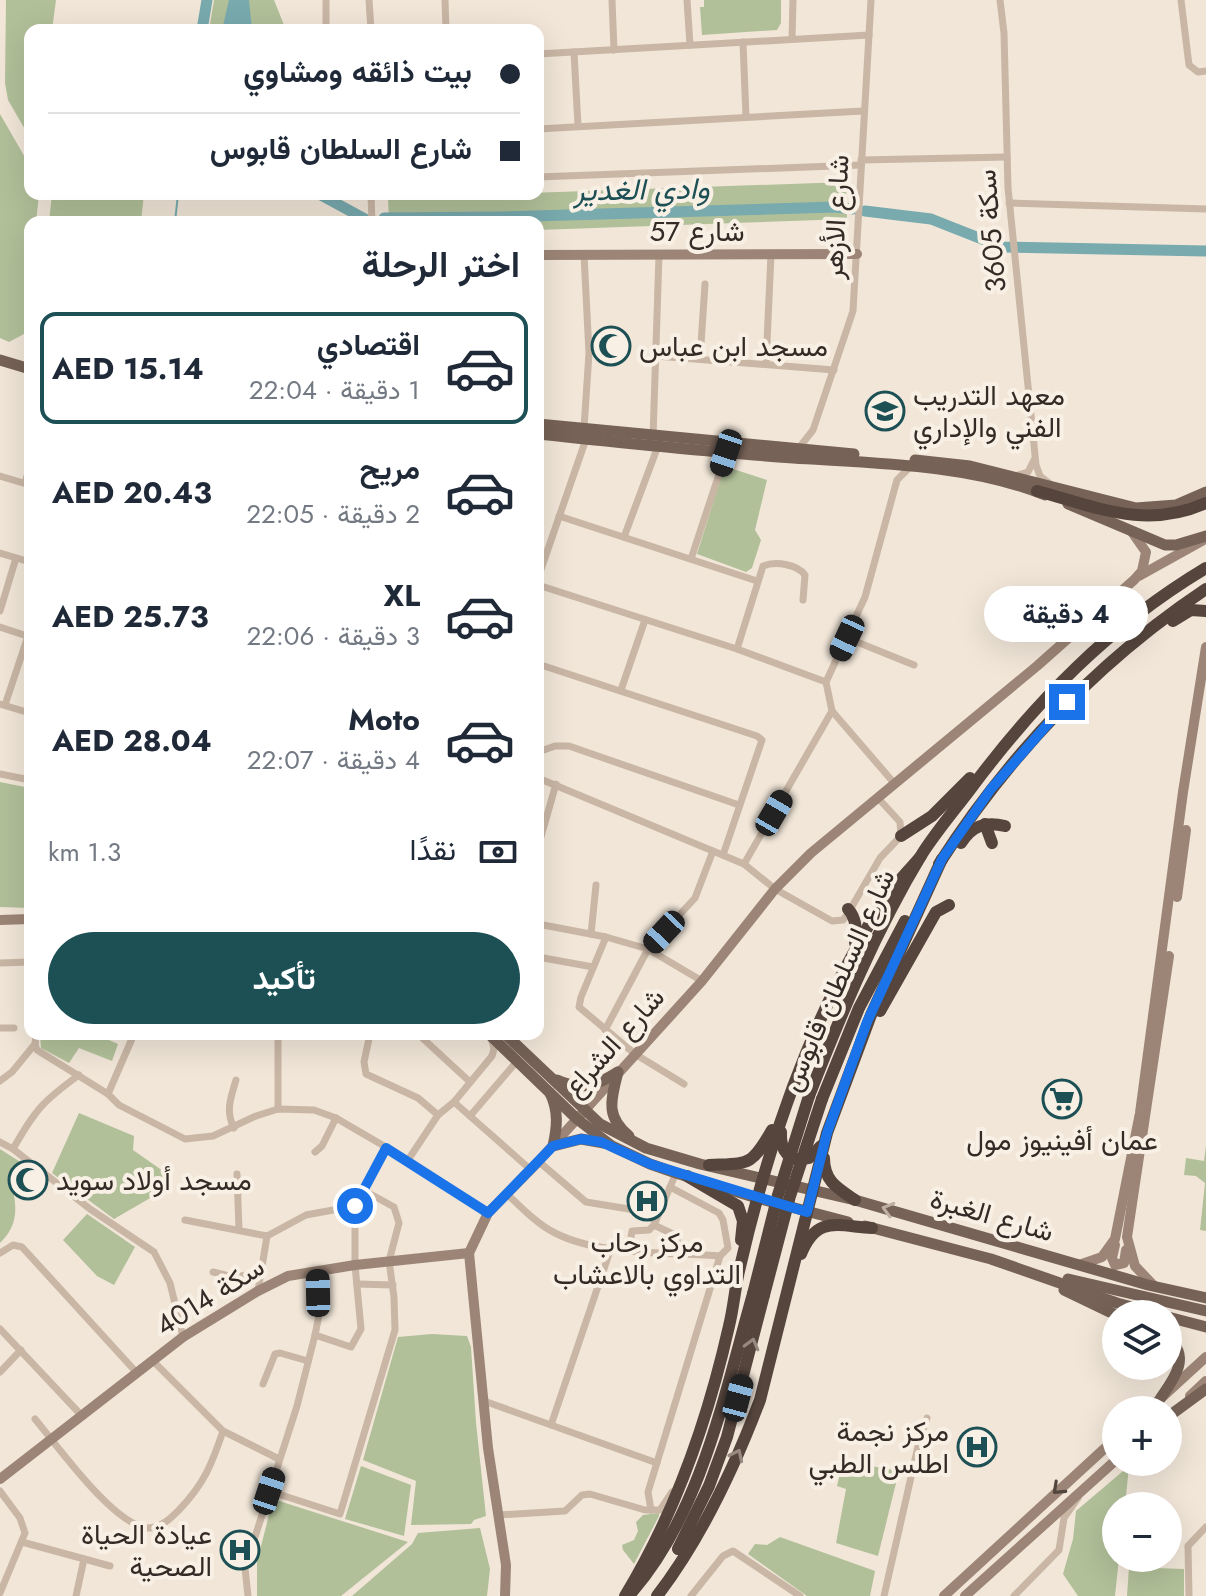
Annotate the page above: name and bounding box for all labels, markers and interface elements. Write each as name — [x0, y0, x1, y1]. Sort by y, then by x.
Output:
text: بيت ذائقه ومشاوي — [243, 50, 472, 93]
text: شارع السلطان قابوس — [210, 127, 472, 170]
street label: شارع الأزهر — [812, 154, 860, 281]
water label: وادي الغدير — [572, 166, 710, 215]
street label: سكة 3605 — [965, 168, 1017, 294]
street label: شارع 57 — [649, 211, 745, 252]
text: اختر الرحلة — [362, 238, 520, 290]
text: اقتصادي — [317, 323, 420, 366]
mosque icon: مسجد ابن عباس — [590, 325, 632, 367]
place label: مسجد ابن عباس — [639, 326, 828, 367]
icon: car — [444, 332, 516, 404]
text: AED 15.14 — [52, 347, 204, 390]
text: 1 دقيقة · 22:04 — [249, 371, 420, 409]
place label: معهد التدريب الفني والإداري — [913, 375, 1065, 450]
school or university icon: معهد التدريب الفني والإداري — [864, 390, 906, 432]
car — [707, 426, 745, 480]
text: مريح — [360, 447, 420, 490]
icon: car — [444, 456, 516, 528]
text: AED 20.43 — [52, 471, 212, 514]
text: 2 دقيقة · 22:05 — [246, 495, 420, 533]
text: XL — [384, 574, 420, 617]
icon: car — [444, 580, 516, 652]
callout: 4 دقيقة — [985, 586, 1149, 642]
text: AED 25.73 — [52, 595, 209, 638]
text: 4 دقيقة — [1022, 595, 1110, 633]
car — [826, 611, 868, 665]
text: 3 دقيقة · 22:06 — [246, 617, 420, 655]
route end — [1049, 684, 1085, 720]
text: Moto — [348, 698, 420, 741]
icon: car — [444, 704, 516, 776]
text: AED 28.04 — [52, 719, 212, 762]
text: 4 دقيقة · 22:07 — [247, 741, 420, 779]
car — [752, 786, 796, 840]
text: نقدًا — [410, 828, 456, 871]
icon: cash — [476, 830, 520, 874]
text: 1.3 km — [48, 833, 121, 871]
street label: شارع السلطان قابوس — [771, 862, 905, 1098]
car — [639, 906, 689, 958]
button: تأكيد — [48, 932, 520, 1024]
street label: شارع الشراع — [554, 978, 674, 1106]
supermarket icon: عمان أفينيوز مول — [1041, 1078, 1083, 1120]
place label: عمان أفينيوز مول — [966, 1120, 1158, 1161]
mosque icon: مسجد أولاد سويد — [7, 1159, 49, 1201]
place label: مسجد أولاد سويد — [56, 1160, 252, 1201]
street label: شارع الغبرة — [925, 1178, 1059, 1252]
hospital icon: مركز رحاب التداوي بالاعشاب — [626, 1180, 668, 1222]
route start — [337, 1188, 373, 1224]
one-way arrow — [882, 1202, 896, 1218]
place label: مركز رحاب التداوي بالاعشاب — [553, 1222, 741, 1297]
street label: سكة 4014 — [148, 1246, 272, 1346]
car — [306, 1269, 330, 1317]
map controls — [1102, 1300, 1182, 1572]
button: layers — [1102, 1300, 1182, 1380]
one-way arrow — [742, 1338, 759, 1351]
car — [720, 1372, 756, 1424]
button: + — [1102, 1396, 1182, 1476]
place label: مركز نجمة اطلس الطبي — [808, 1411, 949, 1486]
hospital icon: مركز نجمة اطلس الطبي — [956, 1426, 998, 1468]
one-way arrow — [727, 1449, 743, 1463]
car — [250, 1464, 288, 1518]
one-way arrow — [1052, 1480, 1067, 1494]
button: − — [1102, 1492, 1182, 1572]
place label: عيادة الحياة الصحية — [81, 1514, 212, 1587]
hospital icon: عيادة الحياة الصحية — [219, 1529, 261, 1571]

